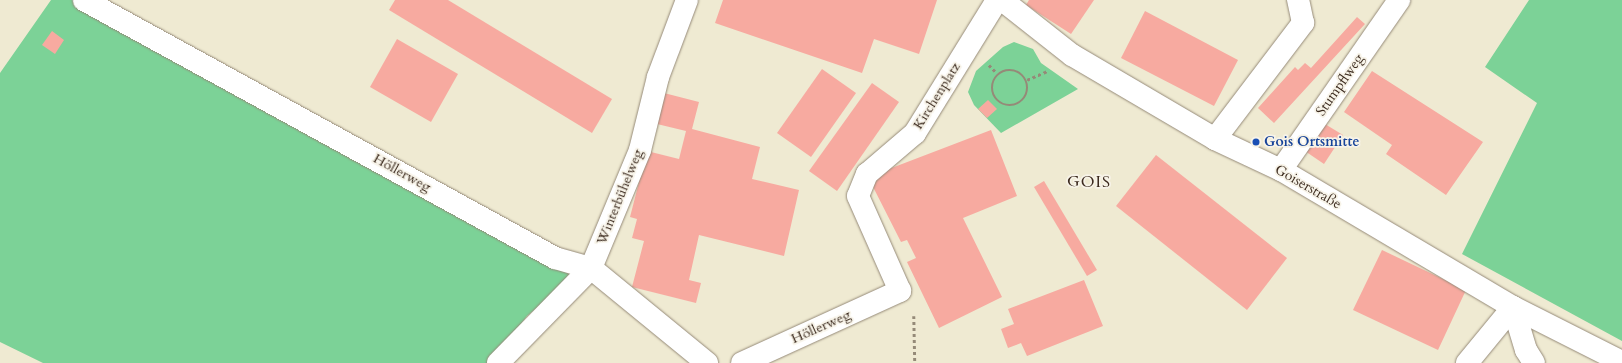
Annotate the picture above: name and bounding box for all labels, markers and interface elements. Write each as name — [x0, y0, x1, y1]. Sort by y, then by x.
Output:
street label: Stumpflweg — [1313, 51, 1367, 119]
street label: Kirchenplatz — [910, 59, 964, 133]
place label: Gois Ortsmitte — [1264, 134, 1359, 150]
marker: Gois Ortsmitte — [1251, 137, 1261, 147]
street label: Winterbühelweg — [593, 147, 647, 247]
street label: Höllerweg — [370, 150, 434, 196]
street label: Goiserstraße — [1272, 161, 1344, 213]
district label: GOIS — [1067, 172, 1111, 192]
street label: Höllerweg — [789, 306, 853, 348]

